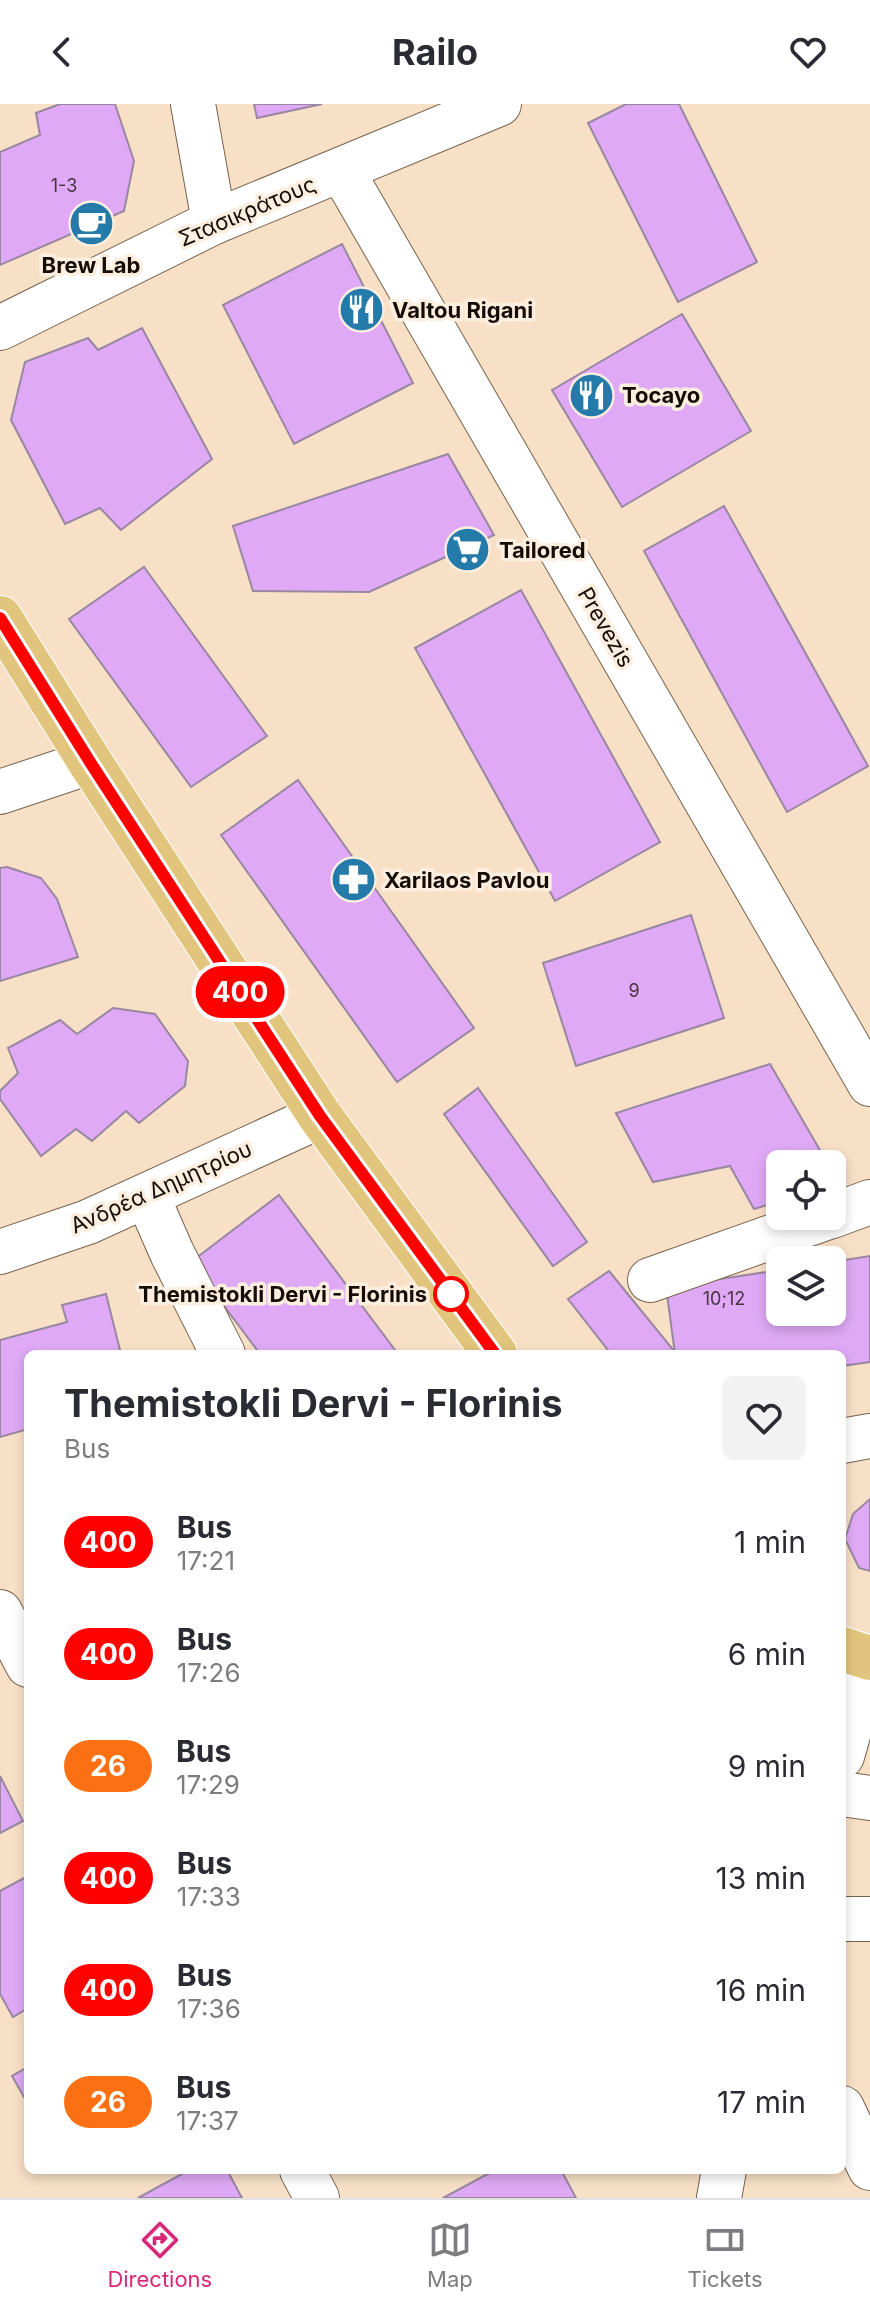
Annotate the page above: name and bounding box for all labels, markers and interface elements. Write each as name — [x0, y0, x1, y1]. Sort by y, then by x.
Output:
icon: back — [40, 30, 84, 74]
text: Railo — [392, 30, 478, 74]
icon: heart — [786, 30, 830, 74]
street label: Στασικράτους — [175, 170, 319, 252]
house number: 1-3 — [51, 175, 77, 196]
cafe icon: Brew Lab — [67, 200, 115, 248]
place label: Brew Lab — [42, 252, 140, 278]
restaurant icon: Valtou Rigani — [337, 286, 385, 334]
place label: Valtou Rigani — [392, 297, 533, 323]
restaurant icon: Tocayo — [567, 371, 615, 419]
place label: Tocayo — [622, 382, 700, 408]
supermarket icon: Tailored — [444, 526, 492, 574]
place label: Tailored — [499, 537, 586, 563]
street label: Prevezis — [573, 582, 639, 672]
pharmacy icon: Xarilaos Pavlou — [329, 856, 377, 904]
place label: Xarilaos Pavlou — [384, 867, 549, 893]
line badge: 400 — [194, 966, 286, 1018]
text: 400 — [212, 975, 268, 1009]
house number: 9 — [628, 980, 640, 1001]
street label: Ανδρέα Δημητρίου — [66, 1135, 256, 1239]
map controls — [766, 1150, 846, 1326]
button: locate — [766, 1150, 846, 1230]
button: layers — [766, 1246, 846, 1326]
marker: Themistokli Dervi - Florinis — [434, 1277, 468, 1311]
place label: Themistokli Dervi - Florinis — [138, 1281, 427, 1307]
house number: 10;12 — [703, 1288, 745, 1309]
button: heart — [722, 1376, 806, 1460]
text: Themistokli Dervi - Florinis — [64, 1380, 563, 1426]
text: Bus — [64, 1433, 110, 1464]
text: Bus — [177, 1509, 232, 1545]
text: 1 min — [734, 1524, 806, 1560]
text: 400 — [80, 1525, 137, 1559]
text: 17:21 — [177, 1545, 235, 1576]
text: Bus — [177, 1621, 232, 1657]
text: 6 min — [728, 1636, 806, 1672]
text: 400 — [80, 1637, 137, 1671]
text: 17:26 — [177, 1657, 241, 1688]
text: Bus — [176, 1733, 231, 1769]
text: 9 min — [728, 1748, 806, 1784]
text: 26 — [90, 1749, 126, 1783]
text: 17:29 — [176, 1769, 240, 1800]
text: Bus — [177, 1845, 232, 1881]
text: 13 min — [716, 1860, 806, 1896]
text: 400 — [80, 1861, 137, 1895]
text: 17:33 — [177, 1881, 241, 1912]
text: Bus — [177, 1957, 232, 1993]
text: 16 min — [715, 1972, 806, 2008]
text: 400 — [80, 1973, 137, 2007]
text: 17:36 — [177, 1993, 241, 2024]
text: Bus — [176, 2069, 231, 2105]
text: 17 min — [717, 2084, 806, 2120]
text: 26 — [90, 2085, 126, 2119]
text: 17:37 — [176, 2105, 239, 2136]
tab: Directions — [107, 2218, 212, 2292]
tab: Map — [427, 2218, 473, 2292]
tab: Tickets — [688, 2218, 763, 2292]

